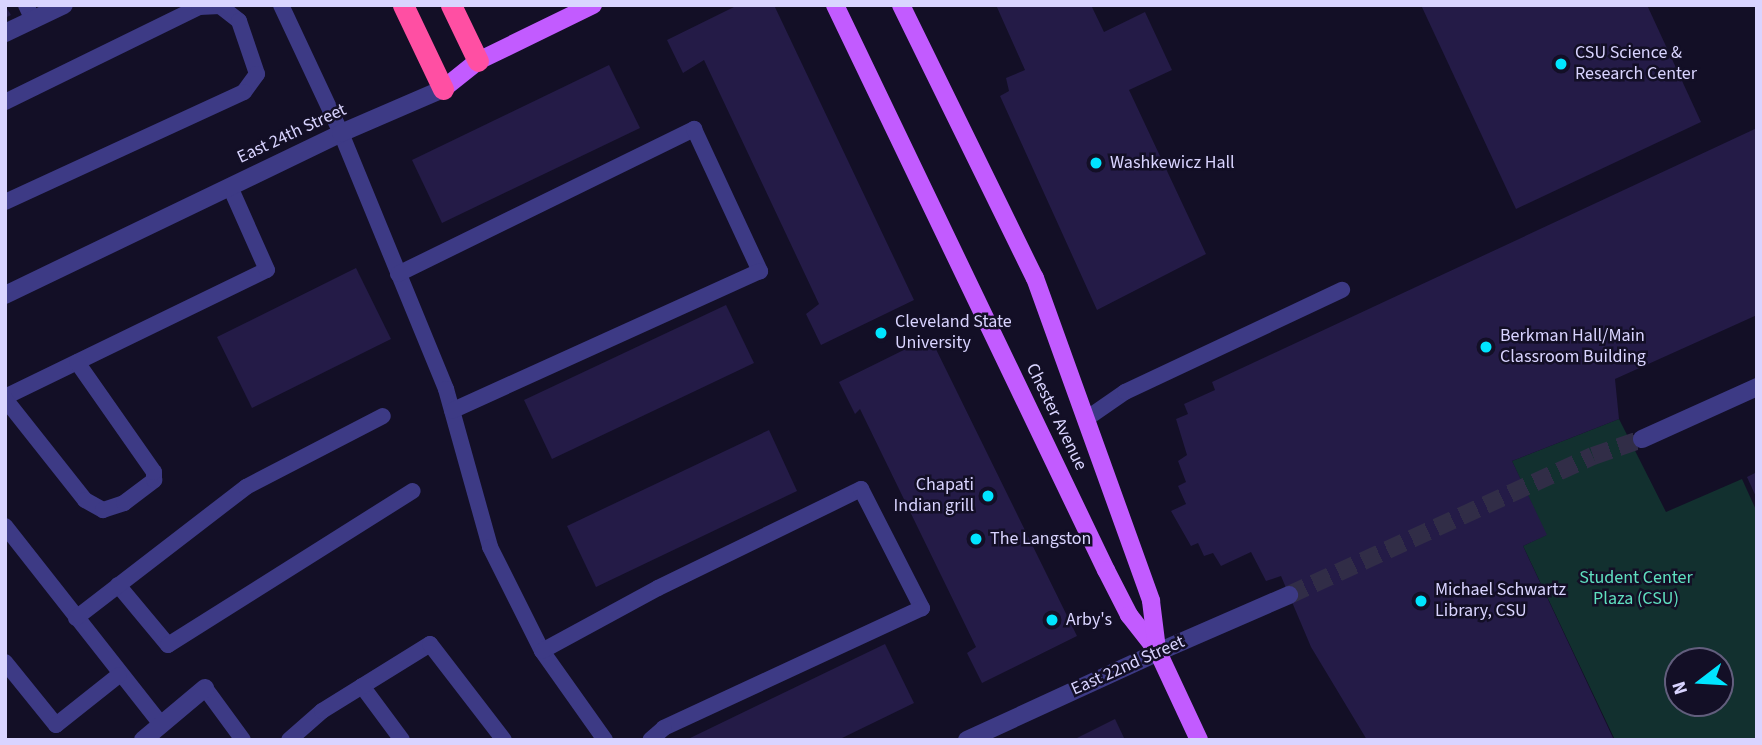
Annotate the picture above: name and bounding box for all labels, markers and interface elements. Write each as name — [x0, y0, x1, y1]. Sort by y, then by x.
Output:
place label: CSU Science & Research Center — [1575, 43, 1697, 86]
marker: CSU Science & Research Center — [1553, 56, 1569, 72]
street label: East 24th Street — [234, 99, 350, 169]
place label: Washkewicz Hall — [1110, 152, 1235, 174]
marker: Washkewicz Hall — [1088, 155, 1104, 171]
place label: Cleveland State University — [895, 312, 1012, 354]
marker: Cleveland State University — [873, 325, 889, 341]
place label: Berkman Hall/Main Classroom Building — [1500, 326, 1646, 368]
marker: Berkman Hall/Main Classroom Building — [1478, 339, 1494, 355]
street label: Chester Avenue — [1021, 360, 1091, 474]
place label: Chapati Indian grill — [894, 475, 974, 518]
marker: Chapati Indian grill — [980, 488, 996, 504]
place label: The Langston — [990, 528, 1091, 550]
marker: The Langston — [968, 531, 984, 547]
park label: Student Center Plaza (CSU) — [1579, 568, 1693, 610]
place label: Michael Schwartz Library, CSU — [1435, 580, 1566, 622]
marker: Michael Schwartz Library, CSU — [1413, 593, 1429, 609]
place label: Arby's — [1066, 609, 1112, 631]
marker: Arby's — [1044, 612, 1060, 628]
street label: East 22nd Street — [1068, 631, 1188, 701]
north arrow — [1664, 647, 1734, 717]
text: N — [1666, 678, 1695, 698]

